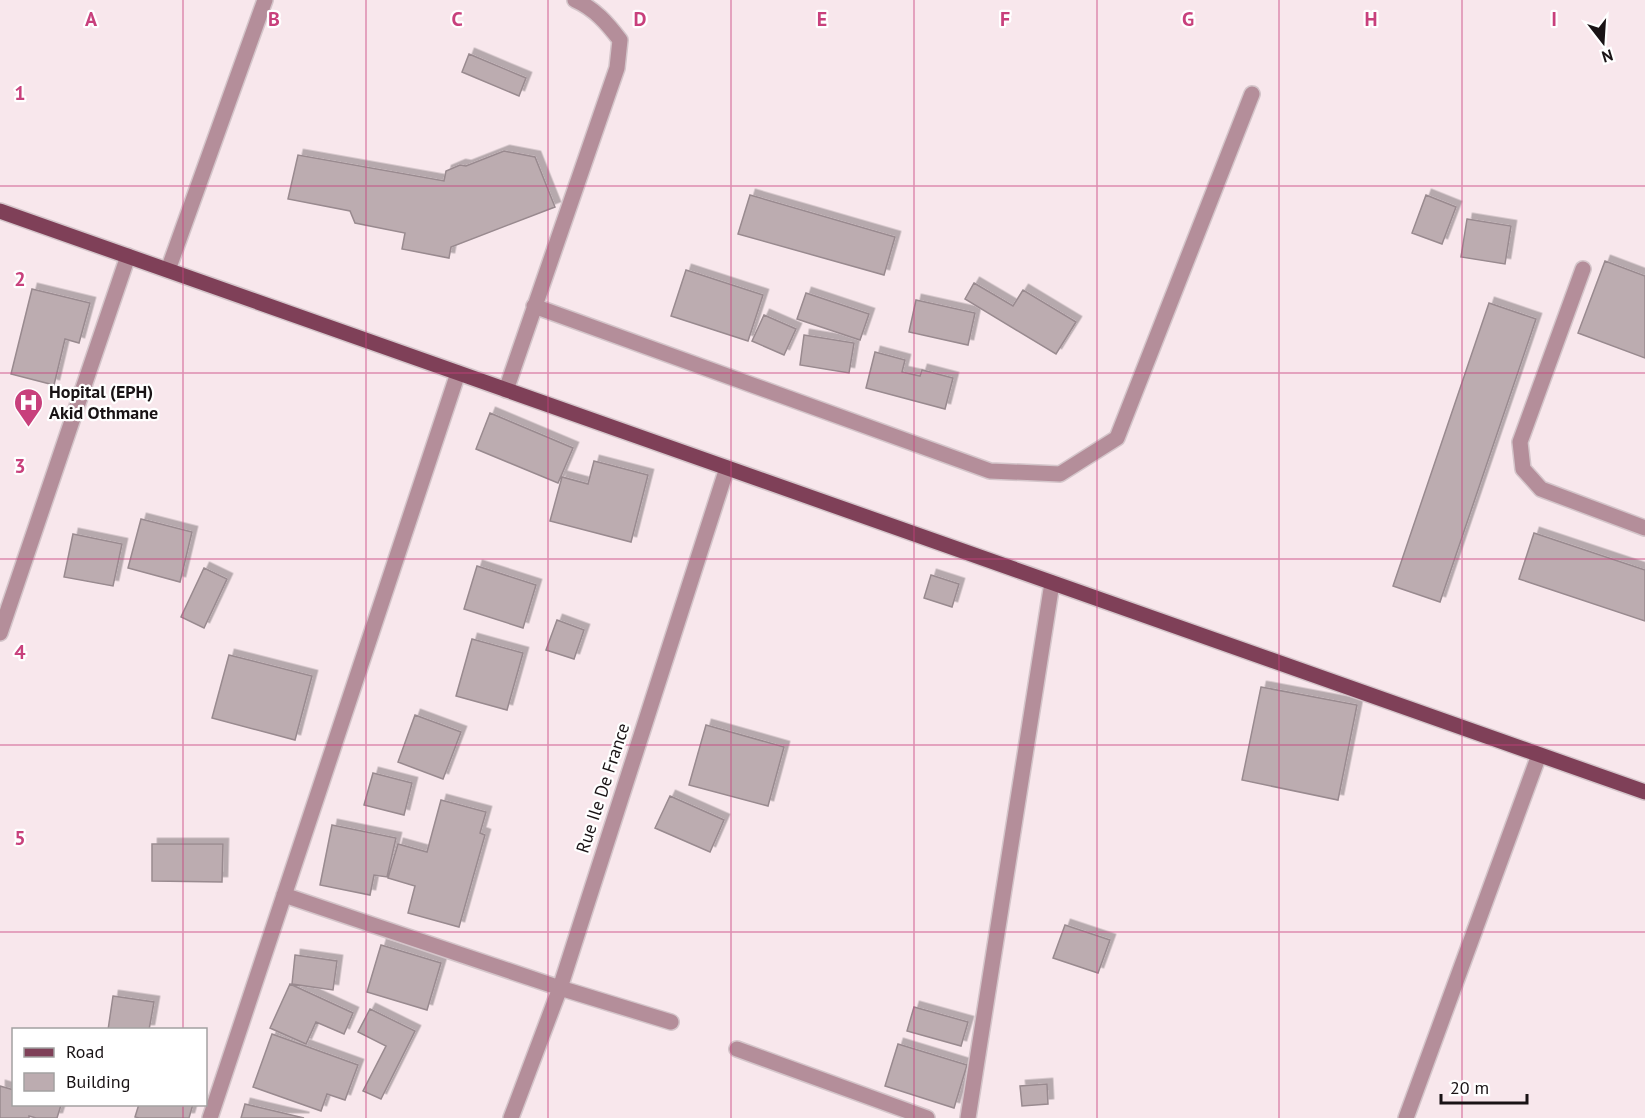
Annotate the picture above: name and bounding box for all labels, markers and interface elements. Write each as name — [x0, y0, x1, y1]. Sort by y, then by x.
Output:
text: A — [85, 6, 98, 32]
text: B — [268, 6, 280, 32]
text: C — [451, 6, 463, 32]
text: D — [634, 6, 647, 32]
text: E — [817, 6, 827, 32]
text: F — [1000, 6, 1010, 32]
text: G — [1182, 6, 1194, 32]
text: H — [1364, 6, 1378, 32]
text: I — [1551, 6, 1557, 32]
north arrow — [1573, 12, 1633, 72]
text: N — [1599, 45, 1615, 67]
text: 1 — [14, 80, 26, 106]
text: 2 — [14, 266, 26, 292]
place label: Hopital (EPH) Akid Othmane — [49, 380, 158, 424]
hospital icon: Hopital (EPH) Akid Othmane — [12, 386, 44, 428]
text: 3 — [14, 453, 26, 479]
text: 4 — [14, 639, 26, 665]
street label: Rue Ile De France — [571, 720, 634, 856]
text: 5 — [14, 825, 26, 851]
legend — [12, 1028, 207, 1106]
text: Road — [66, 1040, 104, 1063]
scale bar — [1441, 1067, 1526, 1105]
text: Building — [66, 1070, 130, 1093]
text: 20 m — [1450, 1076, 1489, 1099]

